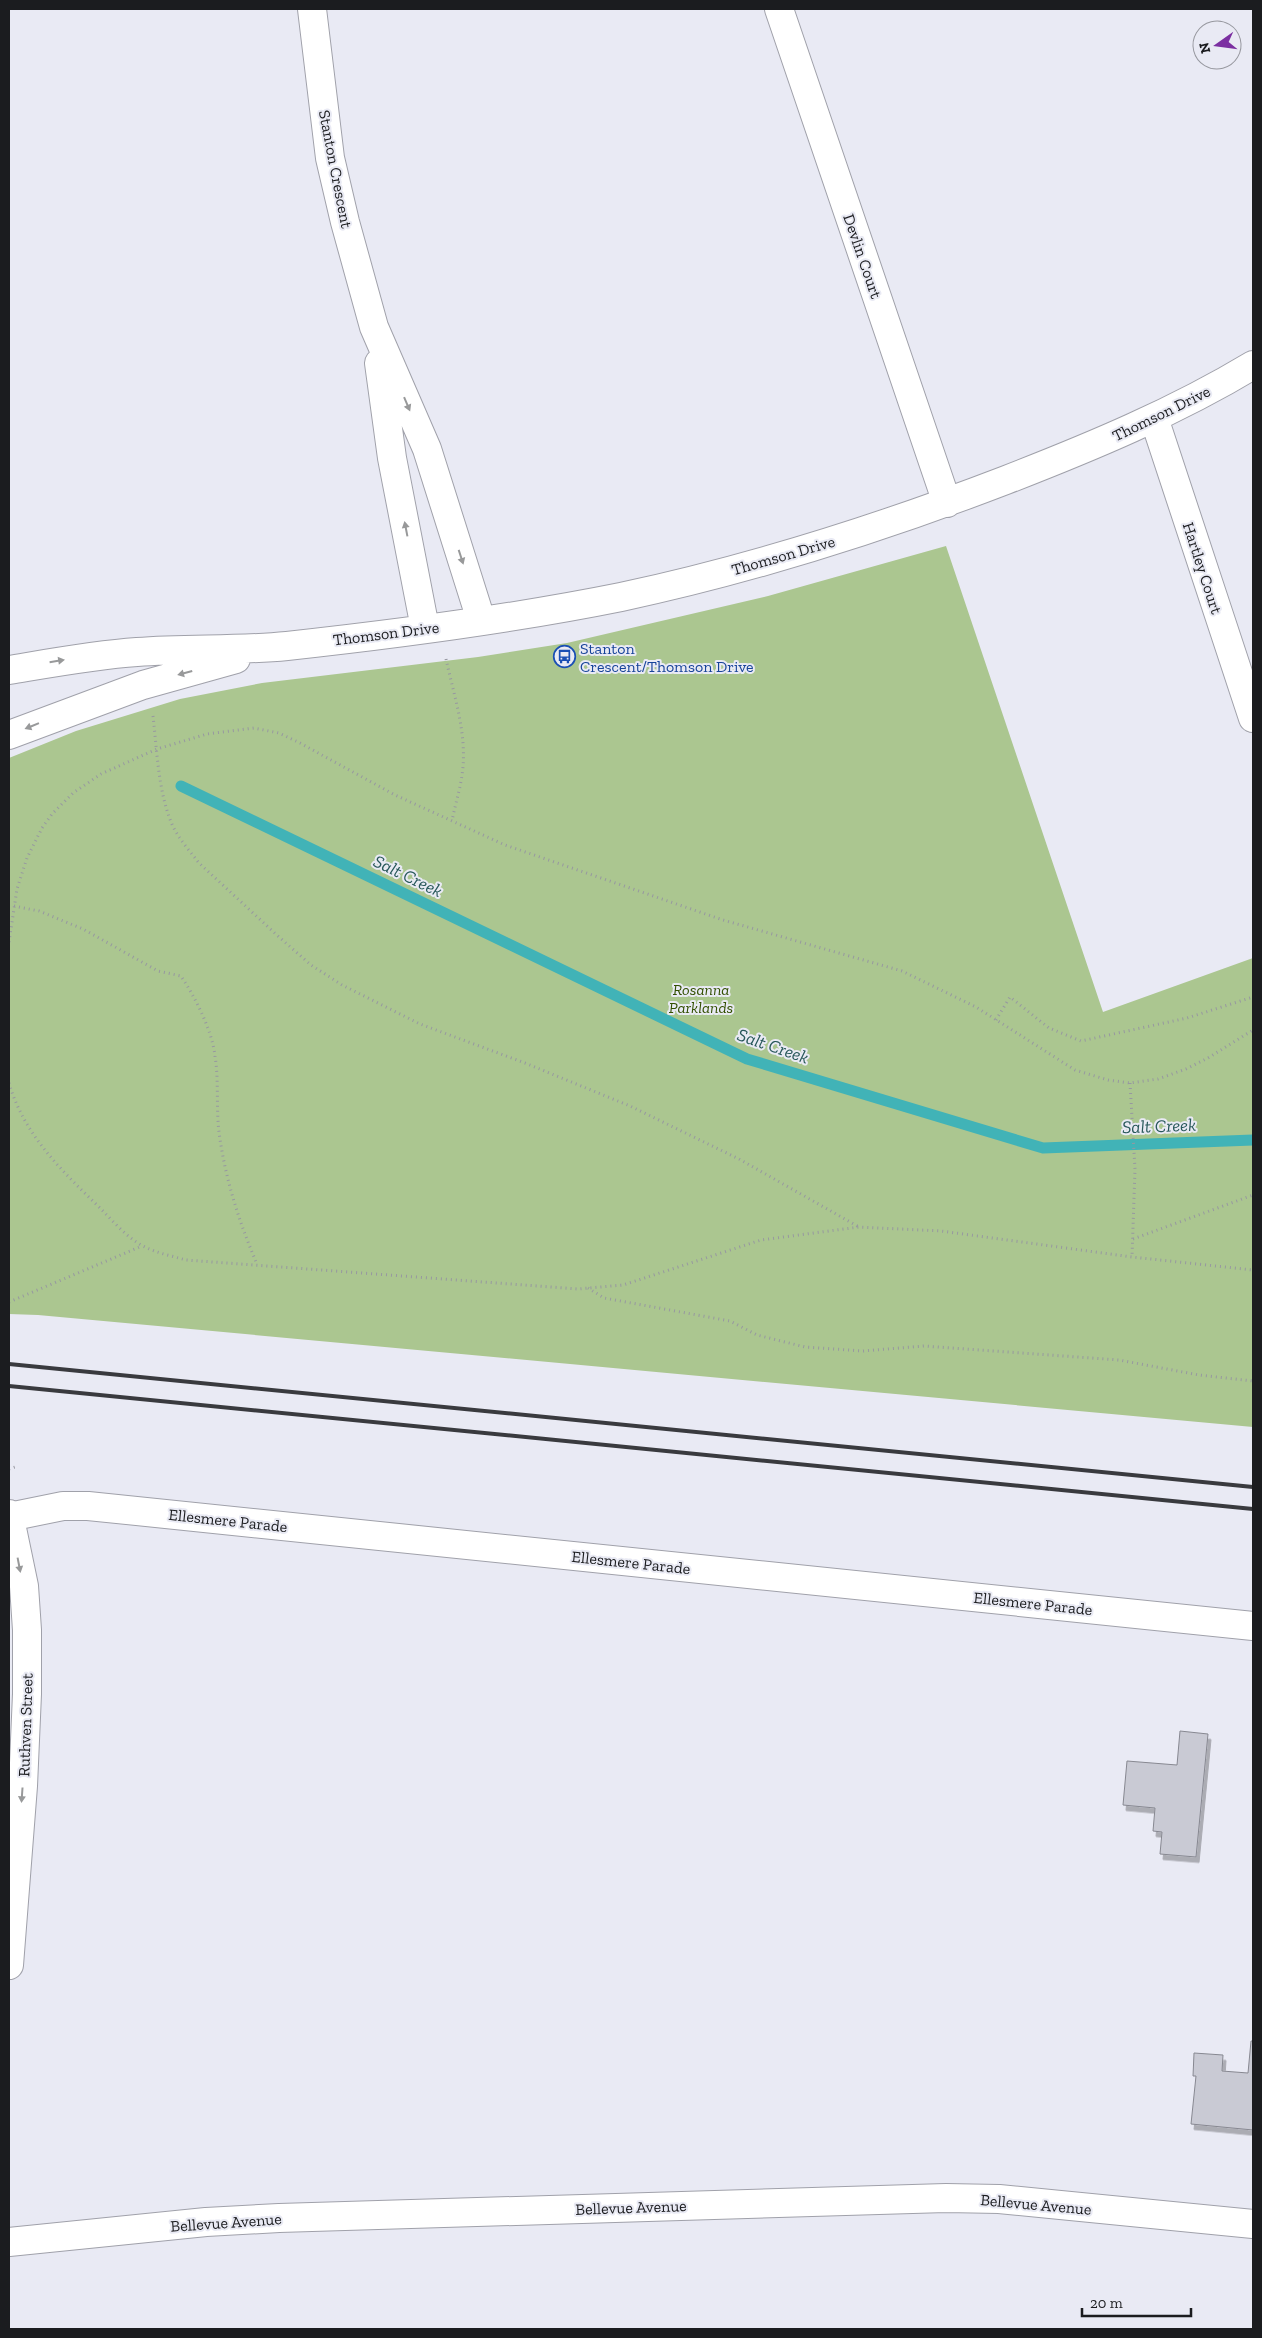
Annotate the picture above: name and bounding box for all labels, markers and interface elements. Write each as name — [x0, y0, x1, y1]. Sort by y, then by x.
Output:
north arrow — [1192, 20, 1242, 70]
text: N — [1195, 40, 1214, 55]
street label: Stanton Crescent — [315, 108, 356, 230]
street label: Devlin Court — [839, 211, 886, 301]
street label: Thomson Drive — [1109, 382, 1213, 445]
one-way arrow — [404, 396, 412, 411]
street label: Hartley Court — [1179, 520, 1226, 617]
one-way arrow — [402, 521, 410, 536]
street label: Thomson Drive — [729, 532, 837, 579]
one-way arrow — [458, 549, 465, 564]
street label: Thomson Drive — [332, 618, 440, 649]
place label: Stanton Crescent/Thomson Drive — [580, 639, 754, 676]
bus stop icon: Stanton Crescent/Thomson Drive — [552, 645, 576, 669]
one-way arrow — [49, 657, 65, 665]
one-way arrow — [178, 669, 193, 677]
one-way arrow — [24, 722, 39, 730]
water label: Salt Creek — [370, 850, 446, 902]
park label: Rosanna Parklands — [669, 980, 733, 1017]
water label: Salt Creek — [734, 1024, 812, 1068]
water label: Salt Creek — [1122, 1114, 1196, 1138]
street label: Ellesmere Parade — [168, 1505, 288, 1536]
street label: Ellesmere Parade — [571, 1547, 691, 1578]
one-way arrow — [16, 1557, 24, 1573]
street label: Ellesmere Parade — [973, 1588, 1093, 1619]
street label: Ruthven Street — [14, 1673, 37, 1777]
one-way arrow — [18, 1787, 26, 1803]
street label: Bellevue Avenue — [980, 2190, 1092, 2219]
street label: Bellevue Avenue — [575, 2196, 687, 2219]
street label: Bellevue Avenue — [170, 2209, 282, 2236]
scale bar — [1082, 2286, 1191, 2318]
text: 20 m — [1090, 2294, 1123, 2312]

